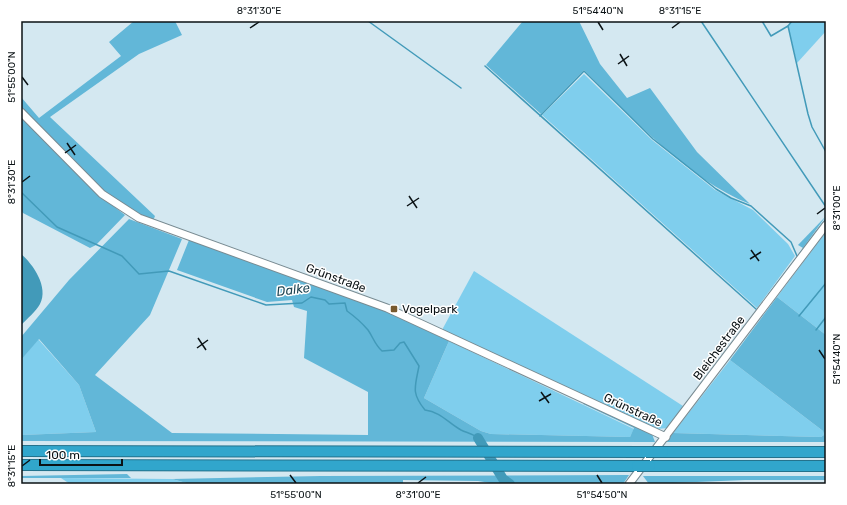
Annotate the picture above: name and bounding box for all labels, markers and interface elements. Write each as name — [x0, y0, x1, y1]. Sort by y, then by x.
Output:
text: 8°31'30"E — [237, 5, 281, 17]
text: 51°54'40"N — [573, 5, 623, 17]
text: 8°31'15"E — [659, 5, 701, 17]
text: 51°55'00"N — [6, 51, 18, 103]
text: 8°31'30"E — [6, 160, 18, 204]
text: 8°31'00"E — [831, 185, 843, 231]
street label: Grünstraße — [304, 261, 368, 295]
water label: Dalke — [276, 280, 311, 299]
place label: Vogelpark — [402, 302, 458, 316]
marker: Vogelpark — [389, 304, 399, 314]
street label: Bleichestraße — [690, 313, 748, 383]
text: 51°54'40"N — [831, 334, 843, 384]
street label: Grünstraße — [602, 390, 665, 430]
scale bar — [40, 441, 122, 467]
text: 8°31'15"E — [6, 445, 18, 487]
text: 100 m — [46, 448, 80, 462]
text: 51°55'00"N — [270, 489, 322, 501]
text: 8°31'00"E — [395, 489, 441, 501]
text: 51°54'50"N — [576, 489, 628, 501]

